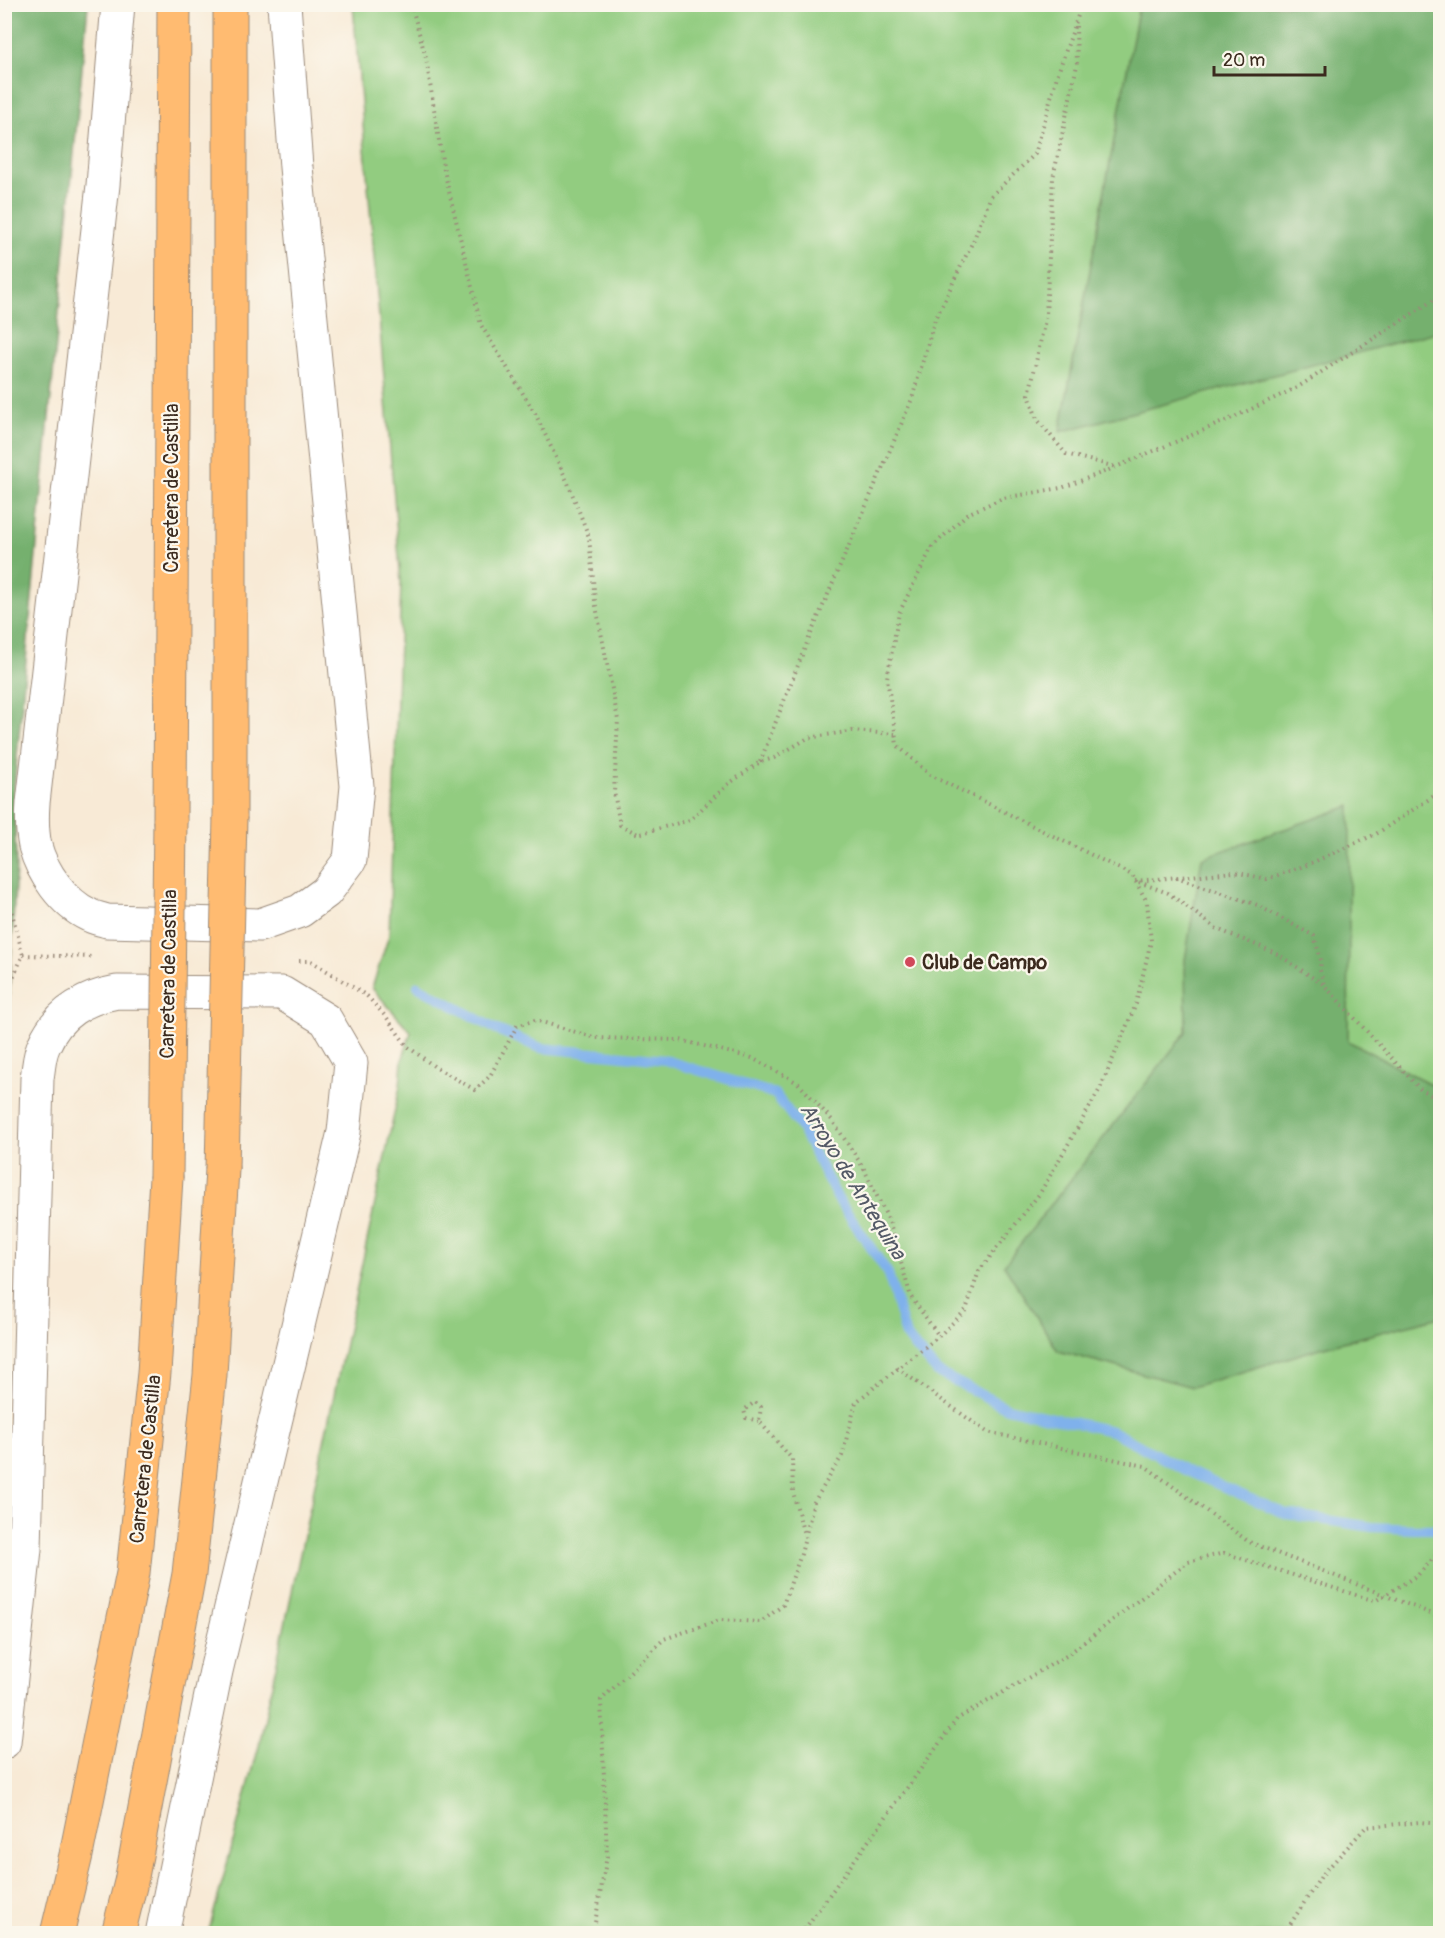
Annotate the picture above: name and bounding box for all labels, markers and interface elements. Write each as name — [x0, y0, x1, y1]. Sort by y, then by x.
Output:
scale bar — [1214, 39, 1325, 77]
text: 20 m — [1223, 49, 1265, 72]
street label: Carretera de Castilla — [159, 403, 184, 573]
street label: Carretera de Castilla — [155, 889, 182, 1059]
place label: Club de Campo — [922, 950, 1047, 975]
marker: Club de Campo — [903, 955, 917, 969]
water label: Arroyo de Antequina — [794, 1098, 912, 1266]
street label: Carretera de Castilla — [124, 1374, 167, 1545]

